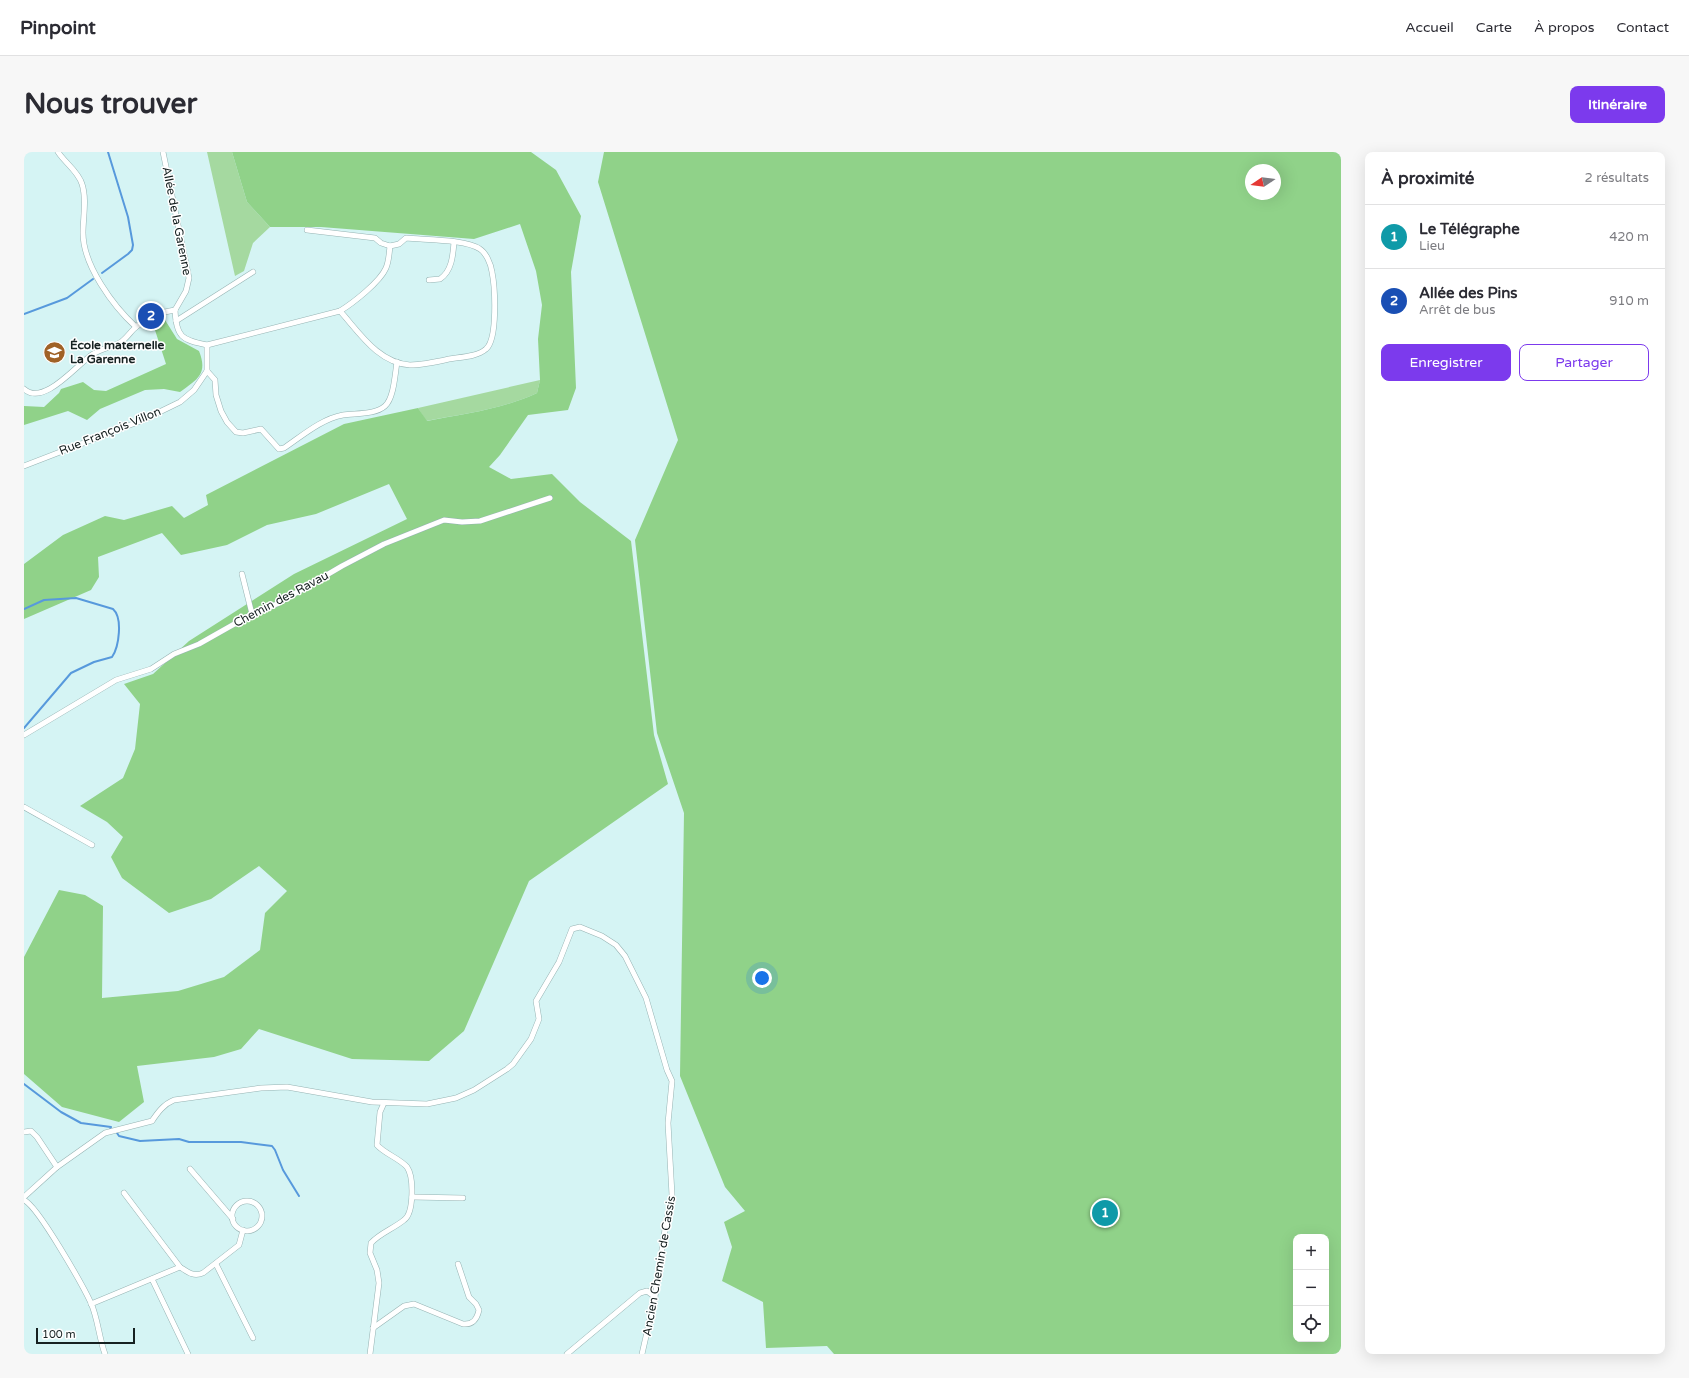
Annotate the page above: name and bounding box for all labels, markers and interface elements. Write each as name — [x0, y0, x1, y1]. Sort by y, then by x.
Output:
text: Pinpoint — [20, 17, 96, 39]
text: Accueil — [1405, 19, 1454, 36]
text: Carte — [1476, 19, 1512, 36]
text: À propos — [1534, 19, 1595, 36]
text: Contact — [1617, 19, 1669, 36]
button: Itinéraire — [1570, 86, 1665, 123]
text: Nous trouver — [24, 87, 197, 121]
north arrow — [1245, 164, 1281, 200]
street label: Allée de la Garenne — [160, 166, 194, 277]
text: À proximité — [1381, 168, 1474, 189]
text: 2 résultats — [1585, 170, 1649, 186]
text: Le Télégraphe — [1419, 220, 1520, 238]
text: 1 — [1390, 229, 1398, 245]
text: 420 m — [1609, 229, 1649, 245]
text: Lieu — [1419, 238, 1445, 254]
text: Allée des Pins — [1419, 284, 1518, 302]
text: 2 — [1390, 293, 1398, 309]
text: 910 m — [1609, 293, 1649, 309]
pin: 2 — [138, 301, 164, 331]
text: Arrêt de bus — [1419, 302, 1495, 318]
place label: École maternelle La Garenne — [70, 338, 165, 366]
school or university icon: École maternelle La Garenne — [42, 339, 68, 365]
button: Enregistrer — [1381, 344, 1511, 381]
button: Partager — [1519, 344, 1649, 381]
street label: Rue François Villon — [57, 404, 163, 458]
street label: Chemin des Ravau — [231, 568, 331, 630]
your location — [752, 968, 772, 988]
street label: Ancien Chemin de Cassis — [640, 1194, 678, 1337]
pin: 1 — [1092, 1198, 1118, 1228]
map controls — [1293, 1234, 1329, 1342]
button: + — [1293, 1234, 1329, 1270]
button: − — [1293, 1270, 1329, 1306]
button: locate — [1293, 1306, 1329, 1342]
scale bar — [36, 1326, 135, 1345]
text: 100 m — [42, 1328, 76, 1341]

